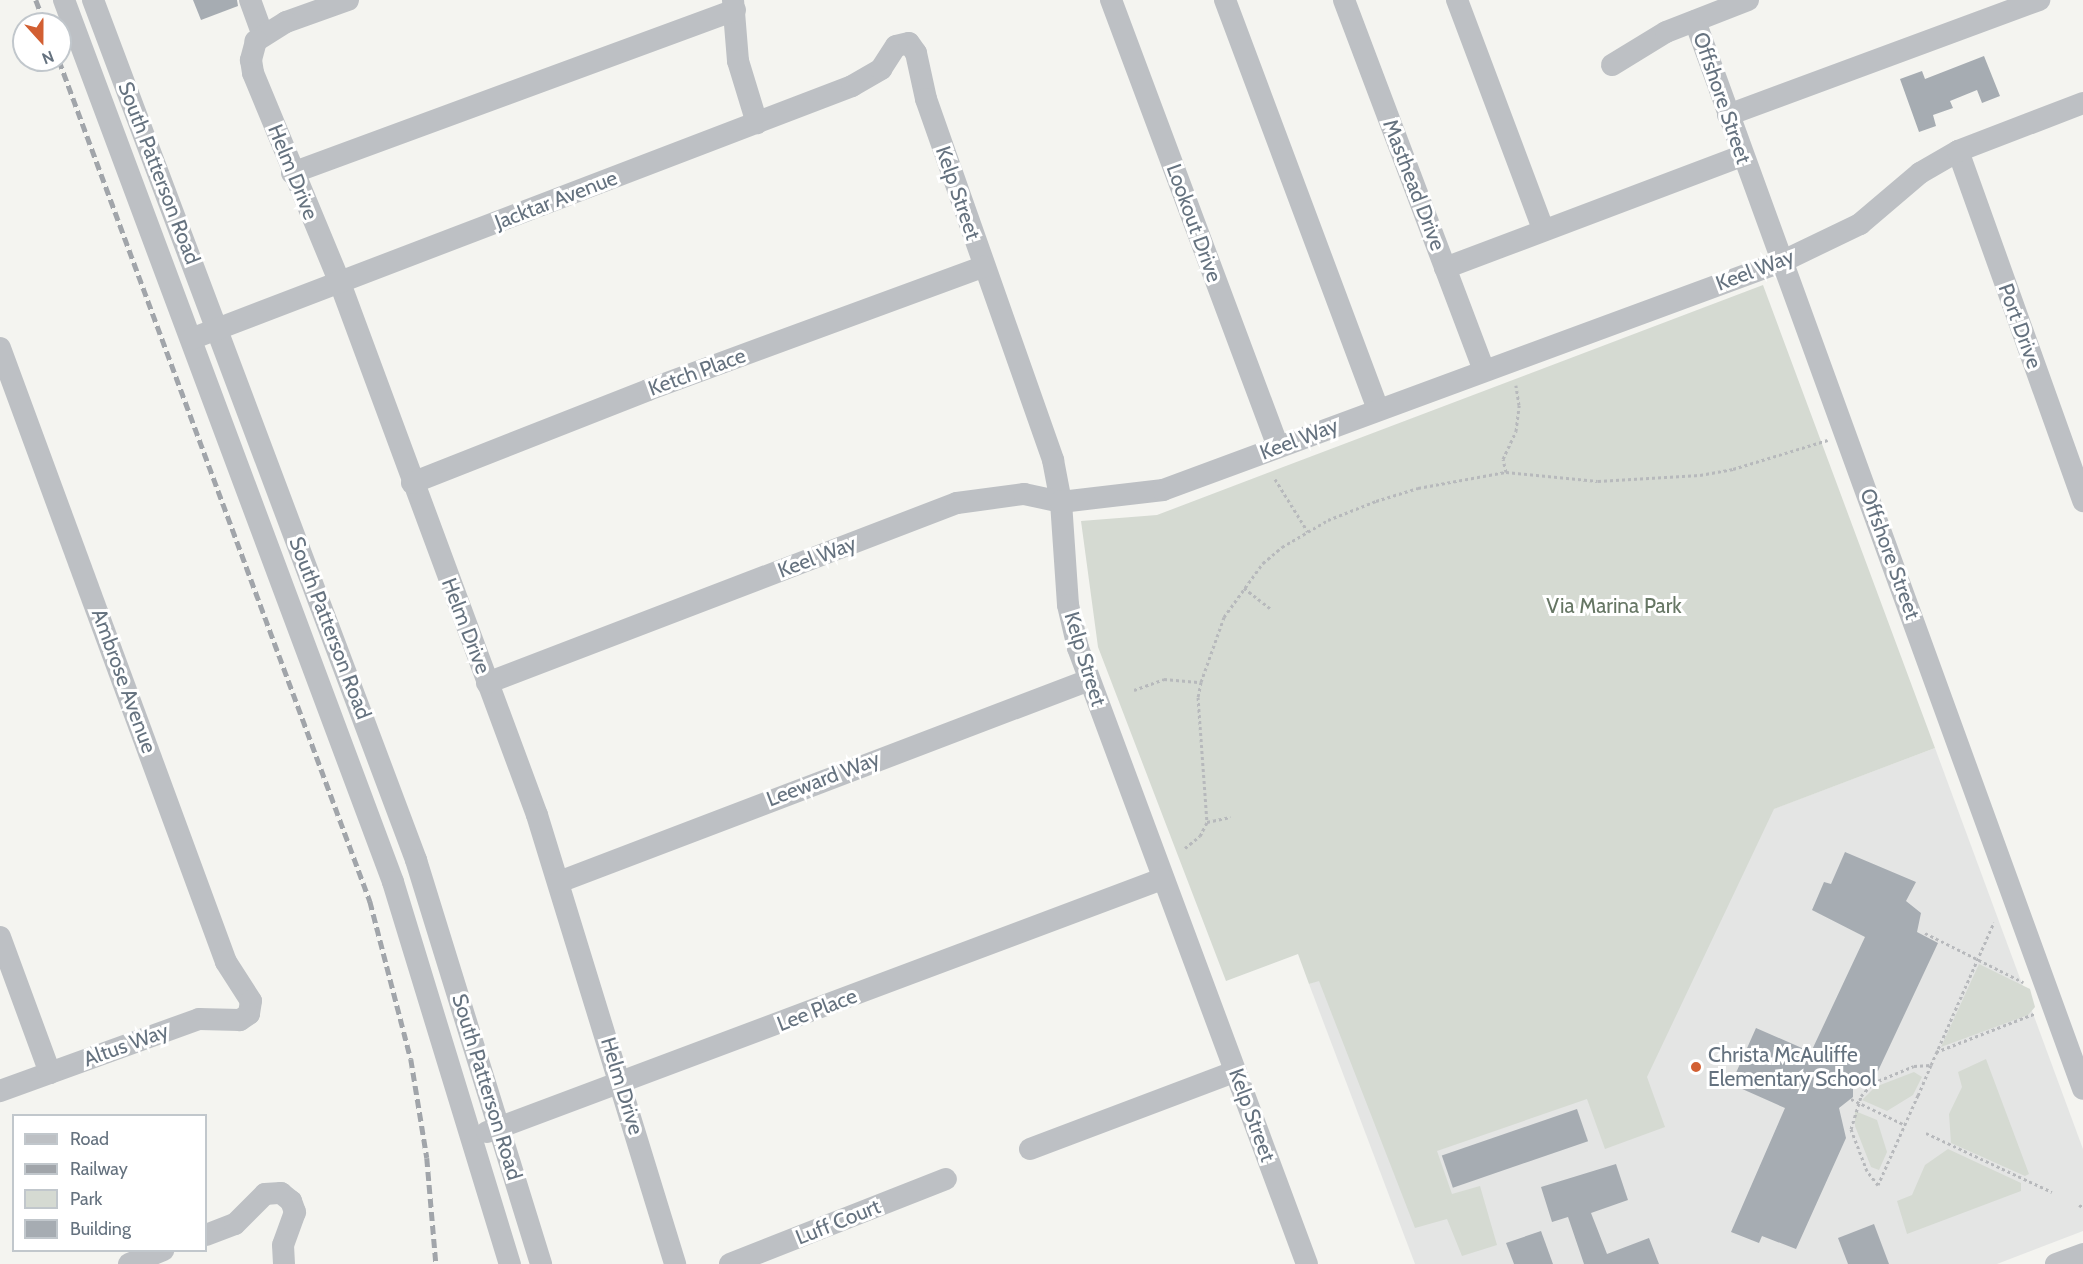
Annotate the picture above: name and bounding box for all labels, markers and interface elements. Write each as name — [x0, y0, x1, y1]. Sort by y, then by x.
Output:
north arrow — [12, 12, 72, 72]
street label: Offshore Street — [1688, 29, 1756, 167]
text: N — [39, 47, 57, 68]
street label: South Patterson Road — [113, 78, 205, 268]
street label: Masthead Drive — [1377, 116, 1451, 254]
street label: Helm Drive — [262, 121, 324, 223]
street label: Kelp Street — [930, 143, 986, 243]
street label: Lookout Drive — [1161, 161, 1227, 285]
street label: Jacktar Avenue — [491, 165, 621, 235]
street label: Keel Way — [1712, 244, 1798, 296]
street label: Port Drive — [1993, 280, 2047, 372]
street label: Ketch Place — [645, 343, 749, 401]
street label: Keel Way — [1256, 413, 1342, 465]
street label: Offshore Street — [1855, 485, 1925, 623]
street label: Keel Way — [774, 531, 860, 583]
street label: South Patterson Road — [284, 533, 376, 723]
street label: Helm Drive — [436, 575, 496, 677]
park label: Via Marina Park — [1546, 593, 1682, 619]
street label: Ambrose Avenue — [86, 605, 162, 757]
street label: Kelp Street — [1059, 609, 1111, 709]
street label: Leeward Way — [763, 746, 883, 812]
street label: Lee Place — [773, 983, 861, 1037]
street label: South Patterson Road — [447, 991, 527, 1183]
street label: Altus Way — [80, 1018, 172, 1072]
street label: Helm Drive — [595, 1034, 649, 1138]
place label: Christa McAuliffe Elementary School — [1708, 1042, 1876, 1092]
marker: Christa McAuliffe Elementary School — [1689, 1060, 1703, 1074]
street label: Kelp Street — [1224, 1065, 1280, 1165]
legend — [12, 1114, 207, 1252]
text: Road — [70, 1128, 109, 1150]
text: Railway — [70, 1158, 128, 1180]
text: Park — [70, 1188, 102, 1210]
street label: Luff Court — [792, 1194, 884, 1250]
text: Building — [70, 1218, 131, 1240]

